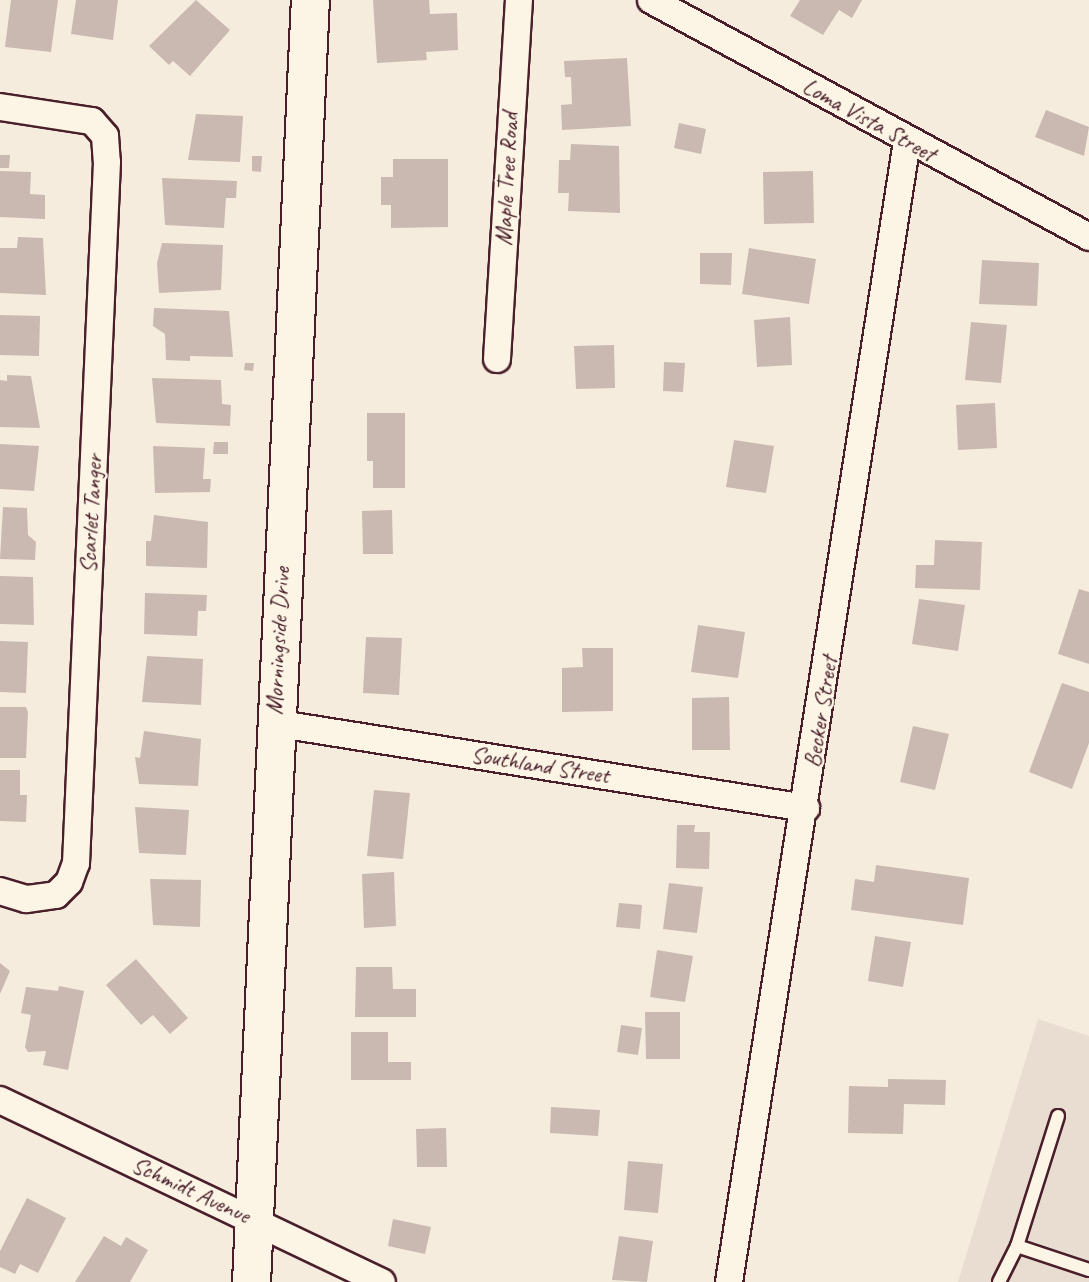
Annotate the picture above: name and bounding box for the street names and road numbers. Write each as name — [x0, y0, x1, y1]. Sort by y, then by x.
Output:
street label: Loma Vista Street — [797, 72, 941, 168]
street label: Maple Tree Road — [489, 111, 525, 247]
street label: Scarlet Tanger — [73, 454, 109, 574]
street label: Morningside Drive — [260, 566, 296, 716]
street label: Becker Street — [798, 654, 844, 770]
street label: Southland Street — [469, 740, 611, 790]
street label: Schmidt Avenue — [127, 1150, 255, 1230]

